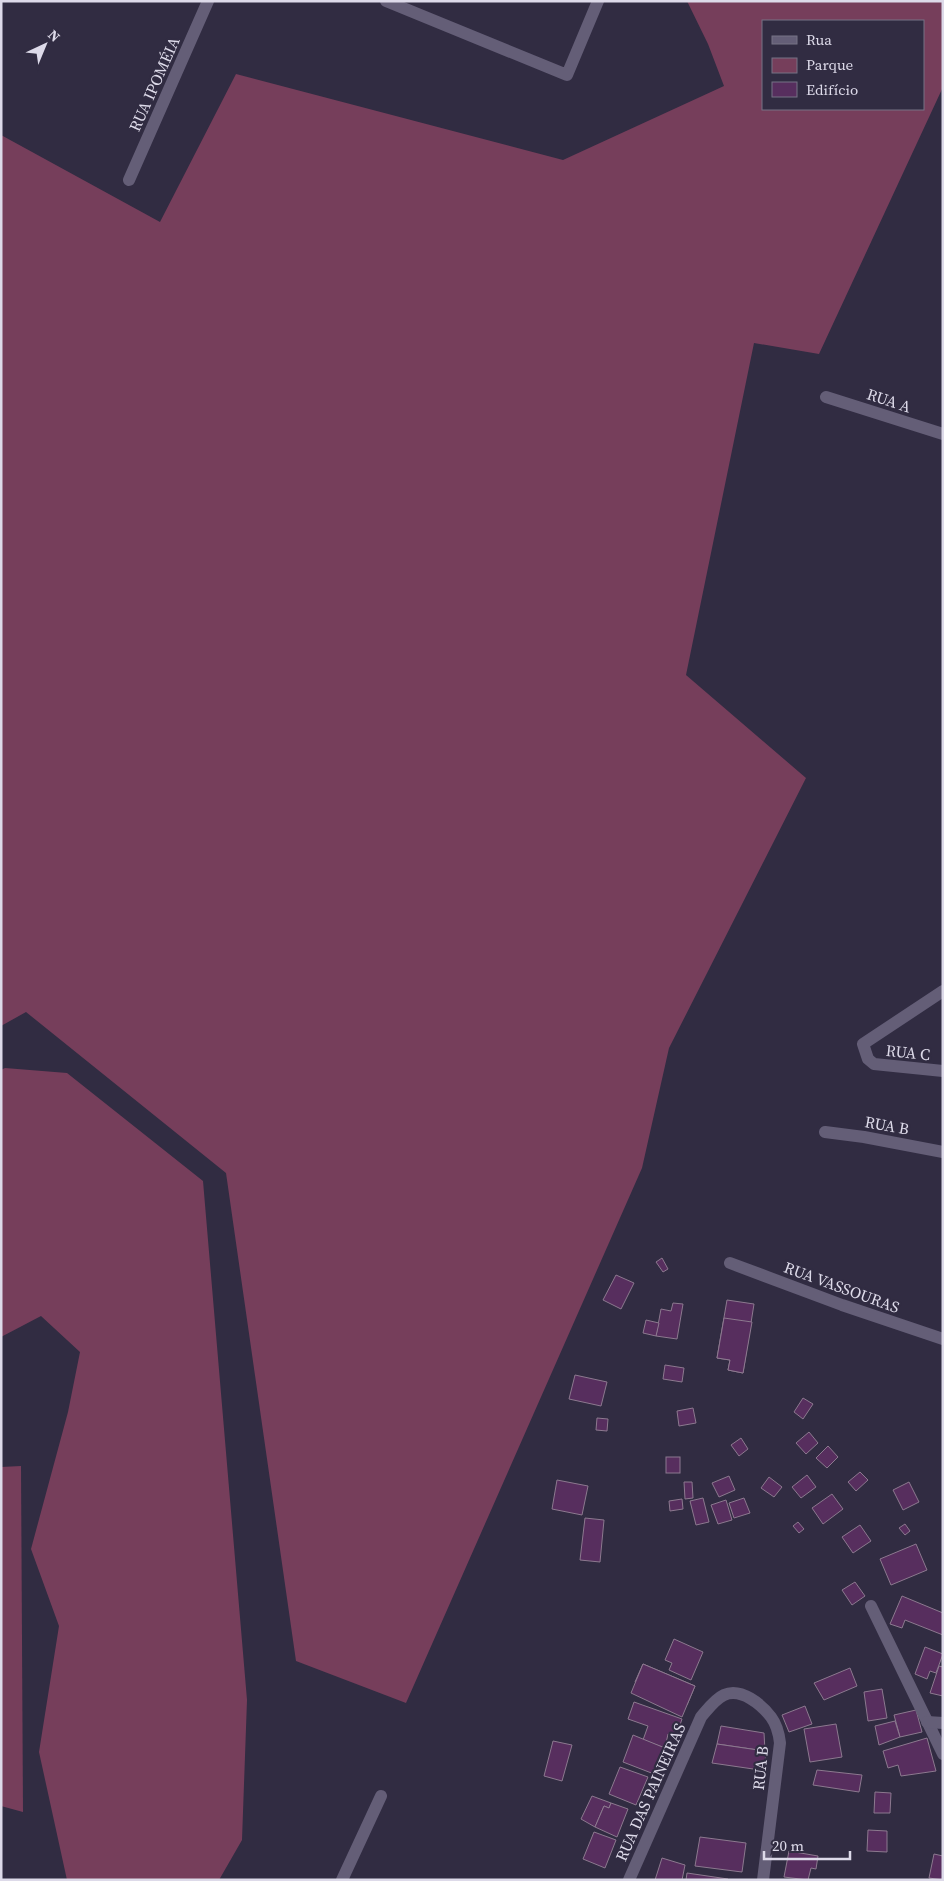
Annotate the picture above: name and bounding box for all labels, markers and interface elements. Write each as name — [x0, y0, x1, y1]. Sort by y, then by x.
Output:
north arrow — [20, 20, 70, 70]
legend — [762, 20, 924, 110]
text: N — [43, 25, 65, 46]
text: Rua — [806, 29, 832, 50]
street label: RUA IPOMÉIA — [123, 33, 185, 135]
text: Parque — [806, 54, 854, 75]
text: Edifício — [806, 79, 858, 100]
street label: RUA A — [864, 383, 914, 418]
street label: RUA C — [885, 1039, 931, 1065]
street label: RUA B — [863, 1110, 911, 1140]
street label: RUA VASSOURAS — [781, 1256, 903, 1318]
street label: RUA DAS PAINEIRAS — [610, 1719, 690, 1865]
street label: RUA B — [747, 1745, 773, 1791]
scale bar — [764, 1828, 850, 1860]
text: 20 m — [772, 1835, 804, 1856]

